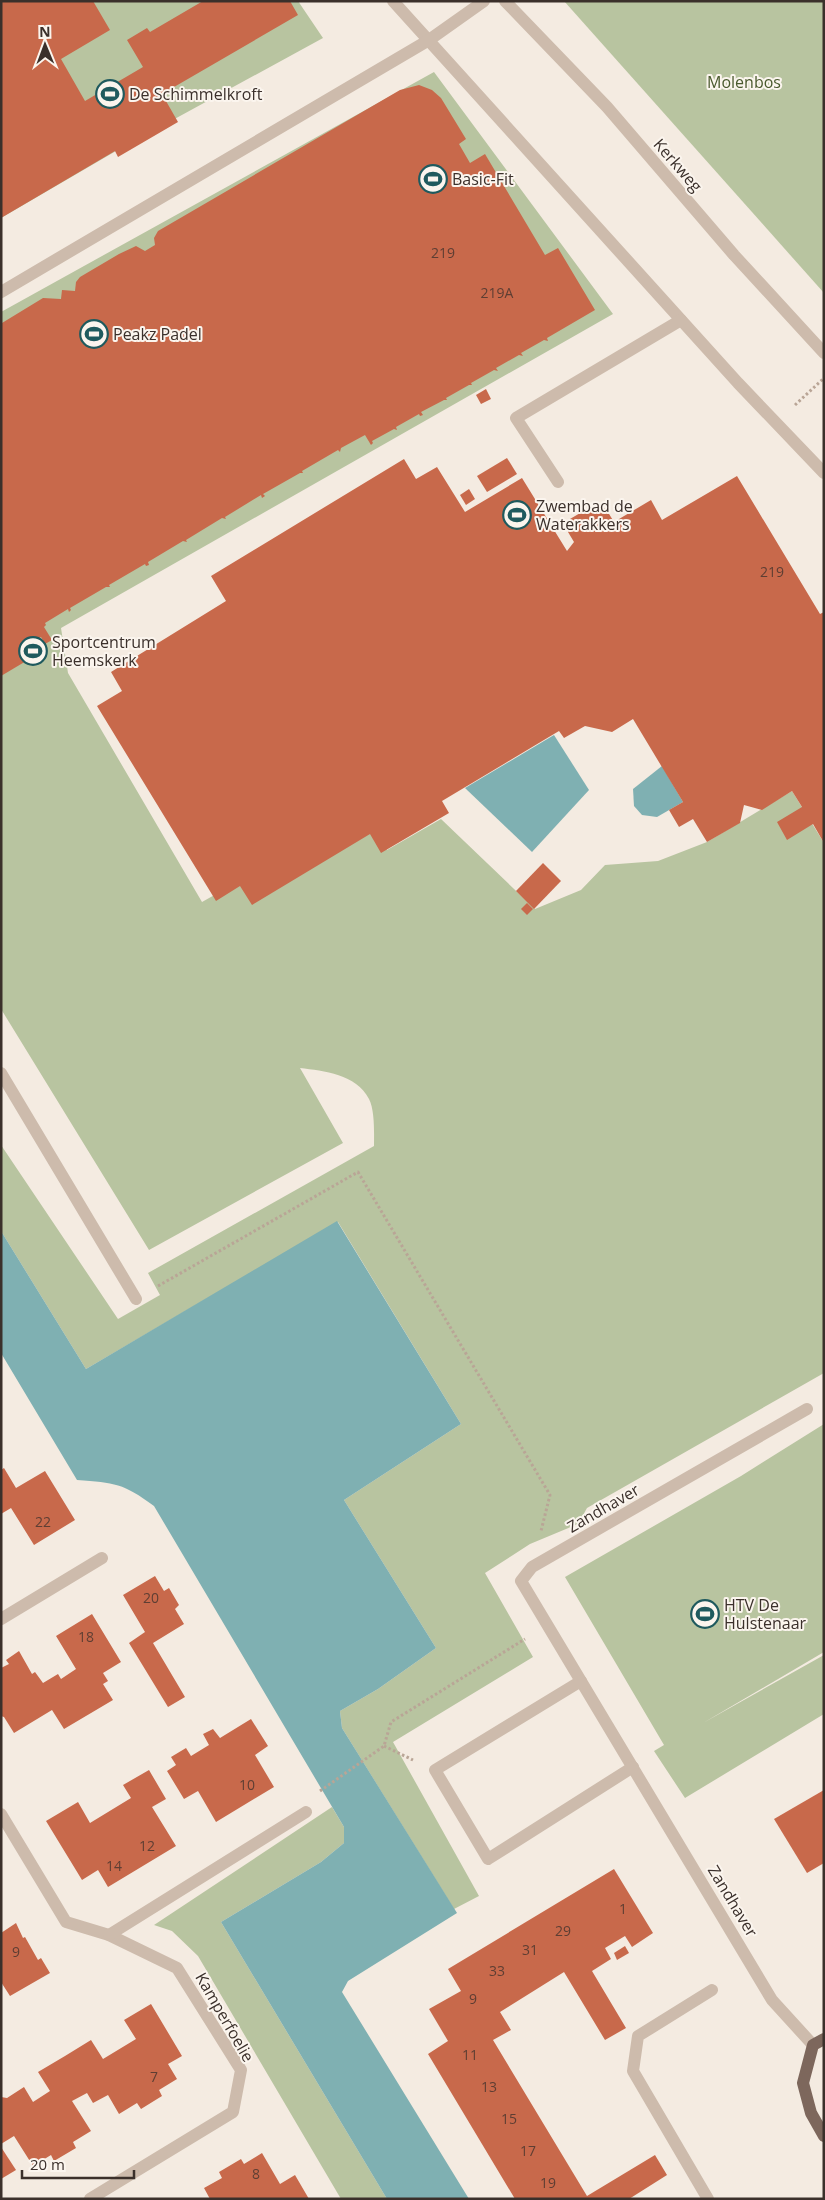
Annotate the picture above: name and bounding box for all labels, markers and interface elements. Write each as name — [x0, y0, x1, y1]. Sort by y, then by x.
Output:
north arrow — [20, 20, 70, 70]
text: N — [39, 22, 51, 41]
park label: Molenbos — [707, 71, 781, 93]
sports icon: De Schimmelkroft — [95, 79, 125, 109]
place label: De Schimmelkroft — [129, 83, 263, 105]
street label: Kerkweg — [649, 134, 707, 197]
sports icon: Basic-Fit — [418, 164, 448, 194]
place label: Basic-Fit — [452, 168, 514, 190]
house number: 219 — [431, 243, 455, 262]
house number: 219A — [481, 283, 514, 302]
sports icon: Peakz Padel — [79, 319, 109, 349]
place label: Peakz Padel — [113, 323, 202, 345]
place label: Zwembad de Waterakkers — [536, 495, 633, 535]
sports icon: Zwembad de Waterakkers — [502, 500, 532, 530]
house number: 219 — [760, 562, 784, 581]
place label: Sportcentrum Heemskerk — [52, 631, 156, 671]
sports icon: Sportcentrum Heemskerk — [18, 636, 48, 666]
street label: Zandhaver — [563, 1478, 643, 1537]
house number: 22 — [35, 1512, 51, 1531]
house number: 20 — [143, 1588, 159, 1607]
place label: HTV De Hulstenaar — [724, 1594, 807, 1634]
sports icon: HTV De Hulstenaar — [690, 1599, 720, 1629]
house number: 18 — [78, 1627, 94, 1646]
house number: 10 — [239, 1775, 255, 1794]
house number: 12 — [139, 1836, 155, 1855]
house number: 14 — [106, 1856, 122, 1875]
street label: Zandhaver — [703, 1861, 763, 1941]
house number: 1 — [619, 1899, 627, 1918]
house number: 29 — [555, 1921, 571, 1940]
house number: 31 — [522, 1940, 538, 1959]
house number: 9 — [12, 1942, 20, 1961]
house number: 33 — [489, 1961, 505, 1980]
street label: Kamperfoelie — [191, 1968, 259, 2066]
house number: 9 — [469, 1989, 477, 2008]
house number: 11 — [462, 2045, 478, 2064]
house number: 7 — [150, 2067, 158, 2086]
house number: 13 — [481, 2077, 497, 2096]
house number: 15 — [501, 2109, 517, 2128]
house number: 17 — [520, 2141, 536, 2160]
scale bar — [22, 2148, 135, 2180]
text: 20 m — [30, 2154, 65, 2174]
house number: 8 — [252, 2164, 260, 2183]
house number: 19 — [540, 2173, 556, 2192]

